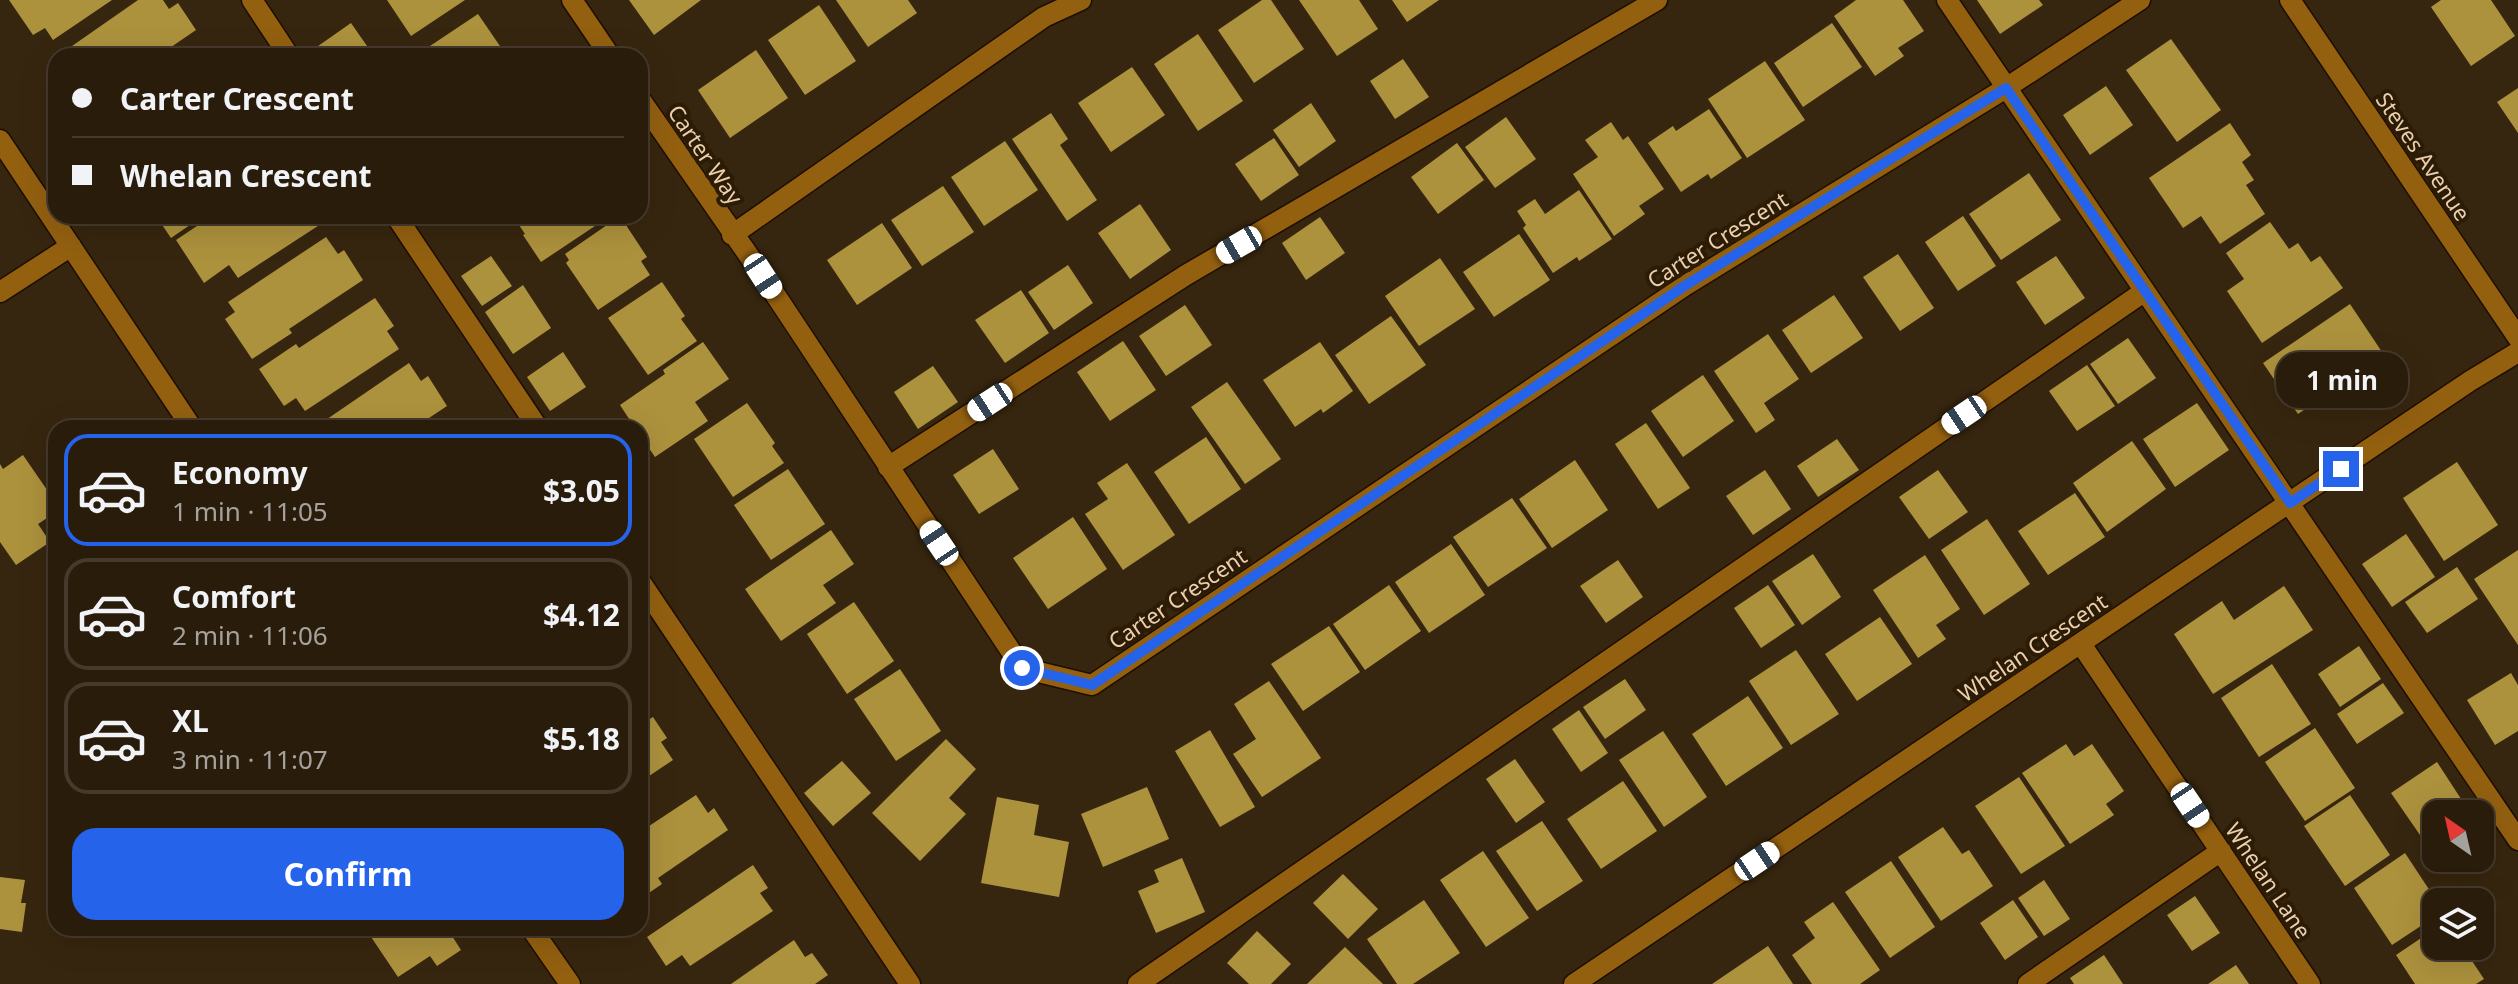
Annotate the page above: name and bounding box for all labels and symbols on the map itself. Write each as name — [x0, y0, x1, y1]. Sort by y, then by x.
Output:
street label: Steves Avenue — [2370, 86, 2478, 226]
street label: Carter Way — [662, 98, 751, 210]
street label: Carter Crescent — [1641, 184, 1793, 294]
car — [1212, 223, 1266, 267]
car — [740, 249, 786, 303]
callout: 1 min — [2275, 353, 2407, 409]
car — [963, 379, 1017, 425]
car — [1937, 392, 1991, 438]
route end — [2323, 451, 2359, 487]
car — [916, 516, 962, 570]
street label: Carter Crescent — [1102, 541, 1252, 655]
street label: Whelan Crescent — [1952, 586, 2112, 708]
route start — [1004, 650, 1040, 686]
car — [2167, 778, 2213, 832]
north arrow — [2422, 800, 2494, 872]
street label: Whelan Lane — [2219, 816, 2319, 944]
car — [1730, 838, 1784, 884]

